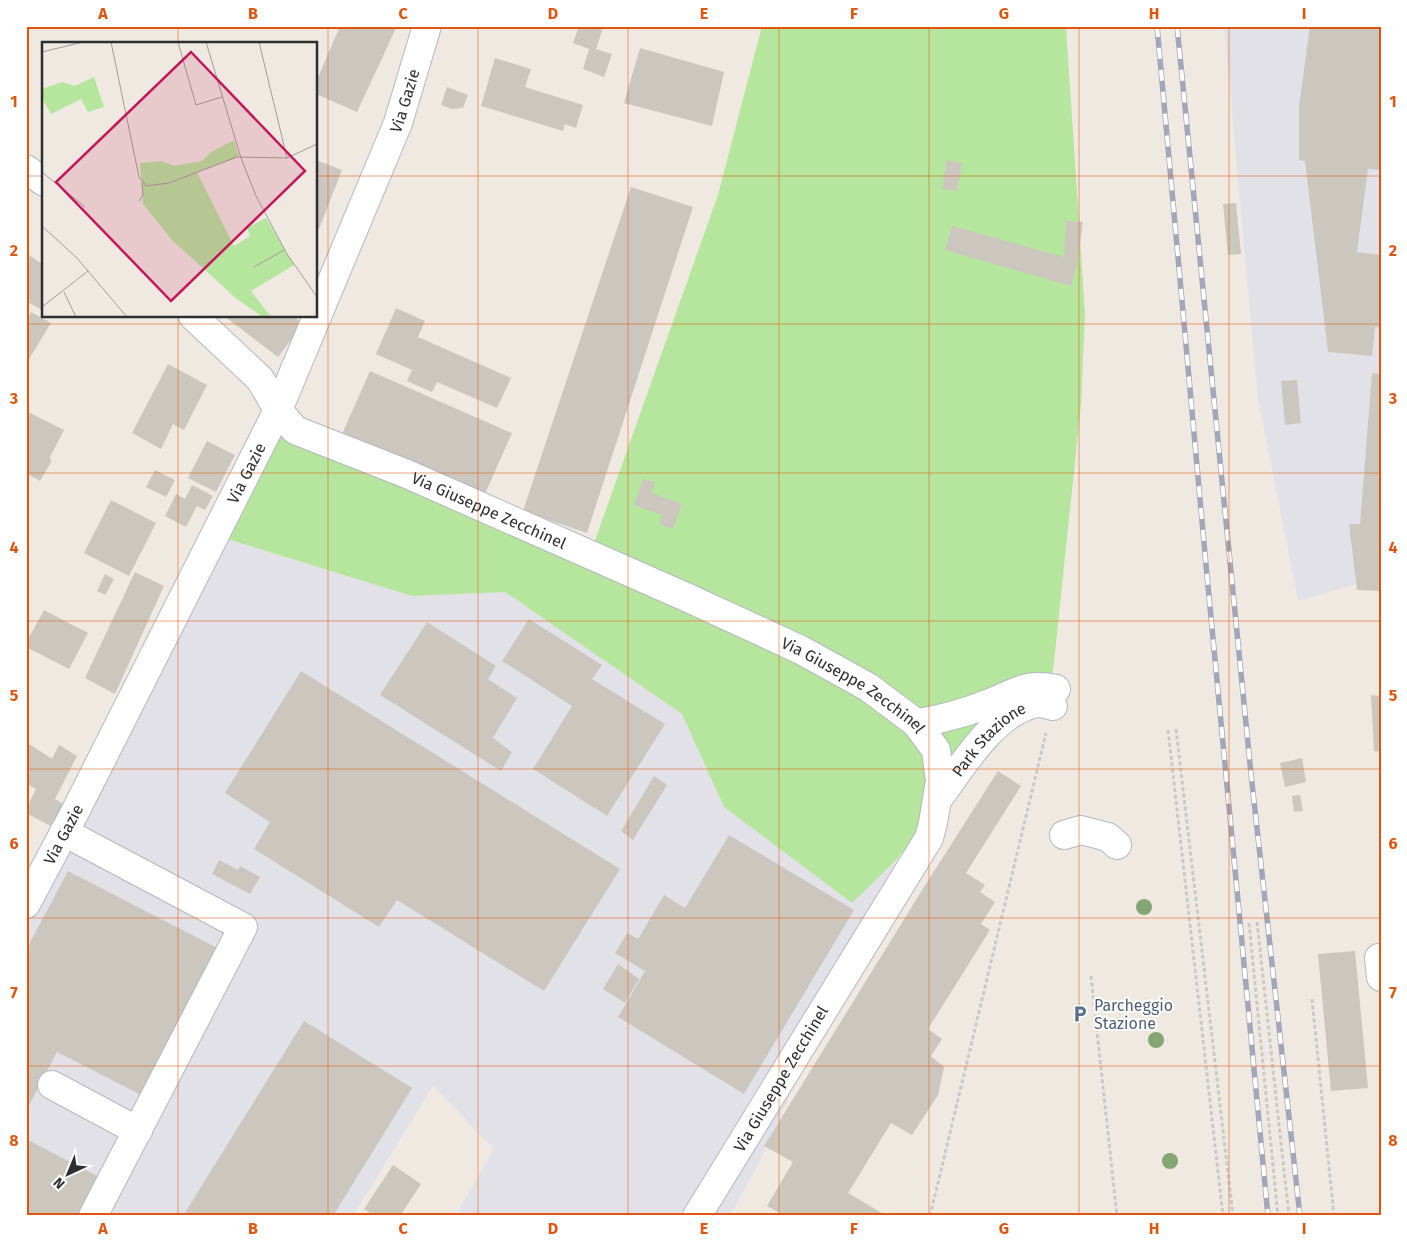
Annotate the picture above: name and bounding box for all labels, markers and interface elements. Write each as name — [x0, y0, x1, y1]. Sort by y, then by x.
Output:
text: A — [97, 4, 108, 23]
text: B — [248, 4, 258, 23]
text: C — [398, 4, 408, 23]
text: D — [548, 4, 558, 23]
text: E — [700, 4, 708, 23]
text: F — [850, 4, 858, 23]
text: G — [999, 4, 1009, 23]
text: H — [1149, 4, 1159, 23]
text: I — [1302, 4, 1306, 23]
inset map — [42, 42, 318, 318]
street label: Via Gazie — [386, 67, 423, 135]
text: 1 — [10, 92, 18, 111]
text: 1 — [1389, 92, 1397, 111]
text: 2 — [10, 241, 18, 260]
text: 2 — [1389, 241, 1397, 260]
text: 3 — [9, 389, 18, 408]
text: 3 — [1388, 389, 1397, 408]
street label: Via Gazie — [223, 440, 269, 507]
street label: Via Giuseppe Zecchinel — [409, 468, 570, 553]
text: 4 — [9, 538, 19, 557]
text: 4 — [1388, 538, 1398, 557]
street label: Via Giuseppe Zecchinel — [778, 633, 930, 737]
text: 5 — [10, 686, 19, 705]
text: 5 — [1389, 686, 1398, 705]
street label: Park Stazione — [948, 698, 1029, 780]
street label: Via Gazie — [39, 801, 87, 868]
text: 6 — [9, 834, 19, 853]
text: 6 — [1388, 834, 1398, 853]
text: 7 — [10, 983, 18, 1002]
text: 7 — [1389, 983, 1397, 1002]
place label: Parcheggio Stazione — [1094, 996, 1173, 1033]
street label: Via Giuseppe Zecchinel — [730, 1002, 832, 1155]
parking icon: Parcheggio Stazione — [1070, 1004, 1090, 1024]
text: 8 — [9, 1131, 19, 1150]
text: 8 — [1388, 1131, 1398, 1150]
north arrow — [42, 1150, 92, 1200]
text: N — [50, 1174, 69, 1192]
text: A — [97, 1219, 108, 1238]
text: B — [248, 1219, 258, 1238]
text: C — [398, 1219, 408, 1238]
text: D — [548, 1219, 558, 1238]
text: E — [700, 1219, 708, 1238]
text: F — [850, 1219, 858, 1238]
text: G — [999, 1219, 1009, 1238]
text: H — [1149, 1219, 1159, 1238]
text: I — [1302, 1219, 1306, 1238]

